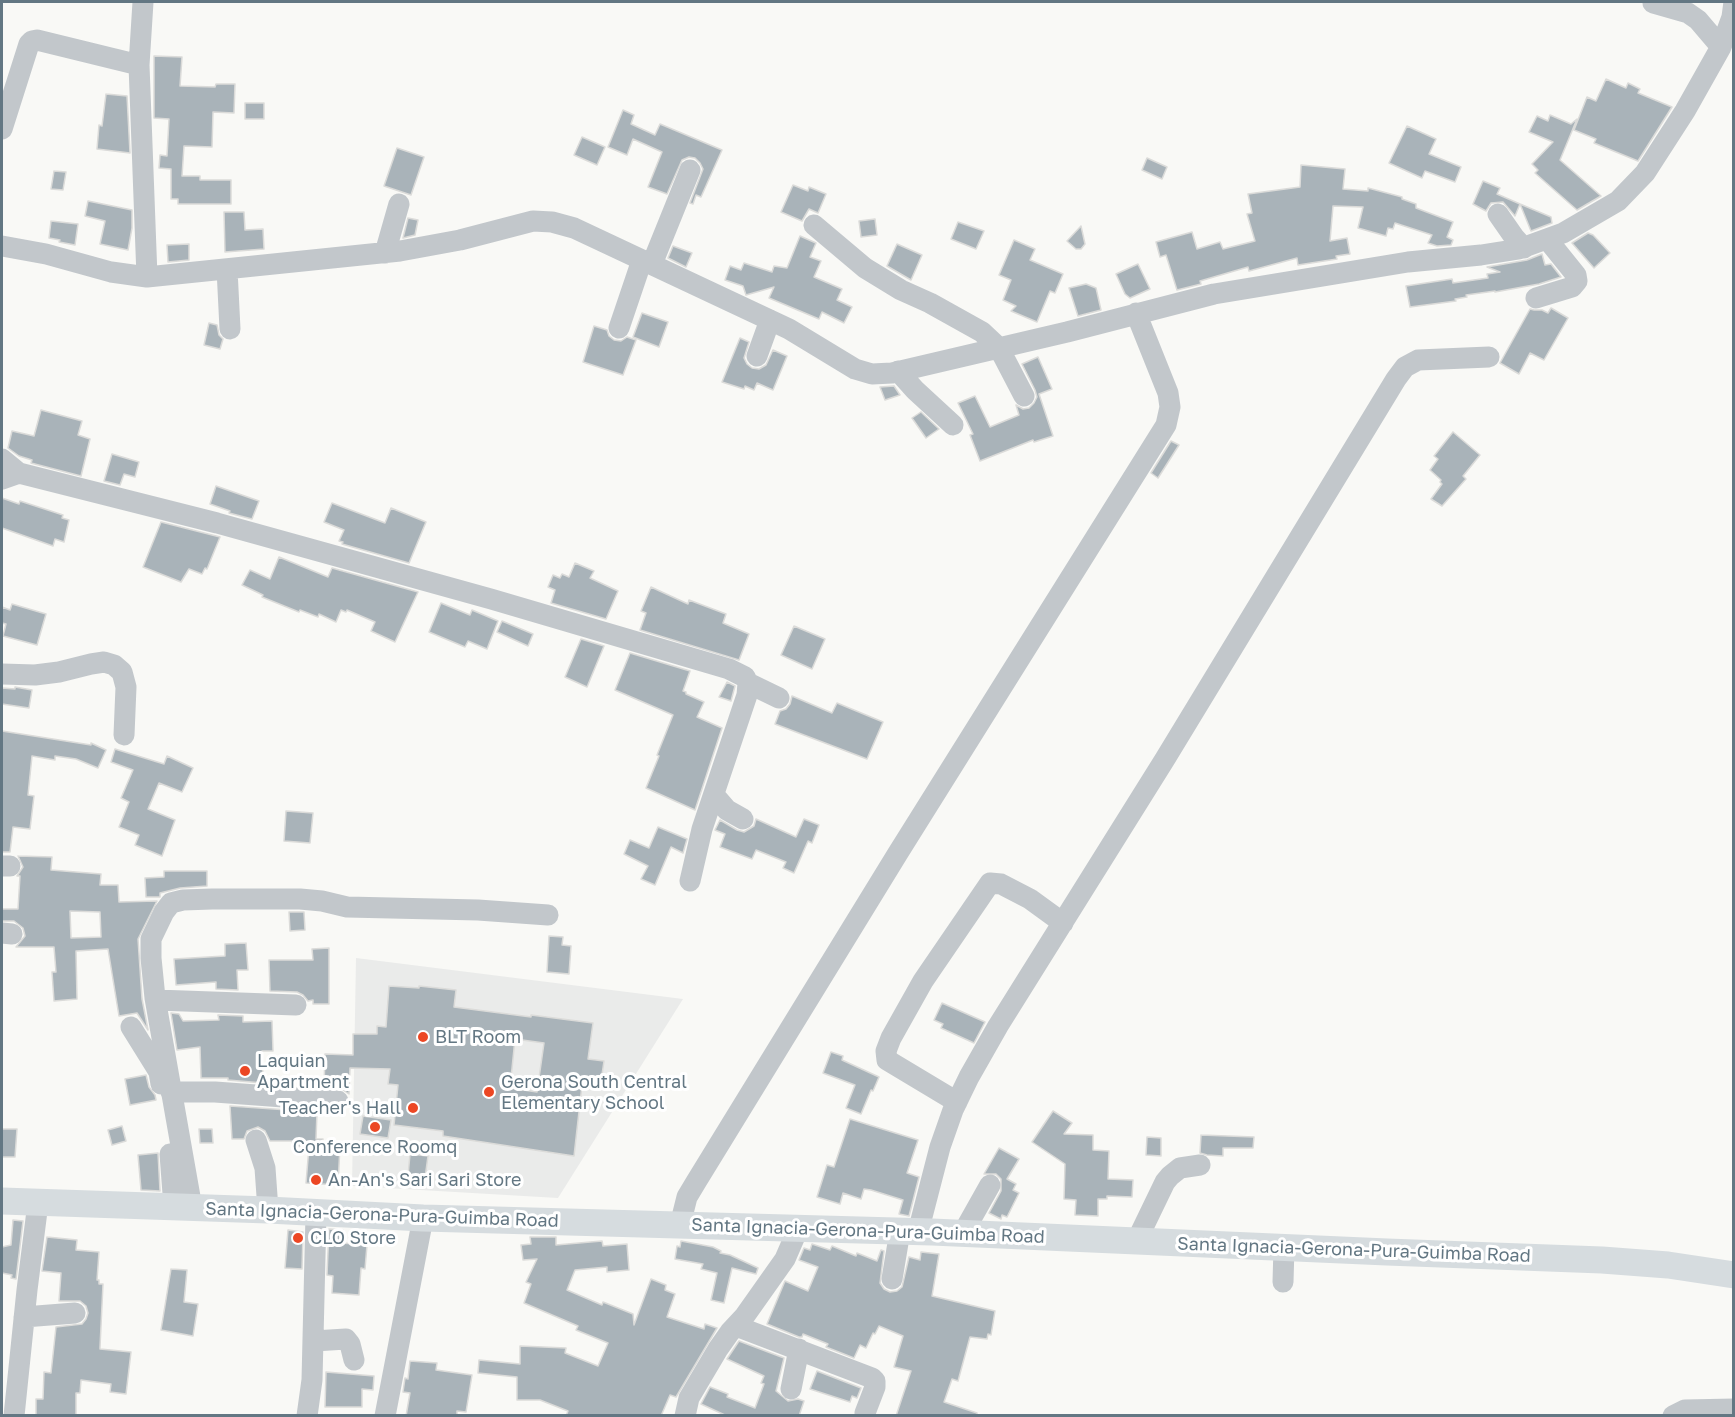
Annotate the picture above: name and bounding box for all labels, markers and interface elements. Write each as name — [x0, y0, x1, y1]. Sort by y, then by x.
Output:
place label: BLT Room — [435, 1026, 521, 1048]
marker: BLT Room — [416, 1030, 430, 1044]
place label: Laquian Apartment — [257, 1050, 349, 1092]
marker: Laquian Apartment — [238, 1064, 252, 1078]
place label: Gerona South Central Elementary School — [501, 1071, 687, 1114]
marker: Gerona South Central Elementary School — [482, 1085, 496, 1099]
place label: Teacher's Hall — [278, 1097, 401, 1119]
marker: Teacher's Hall — [406, 1101, 420, 1115]
marker: Conference Roomq — [368, 1120, 382, 1134]
place label: Conference Roomq — [293, 1136, 457, 1158]
place label: An-An's Sari Sari Store — [328, 1169, 521, 1191]
marker: An-An's Sari Sari Store — [309, 1173, 323, 1187]
street label: Santa Ignacia-Gerona-Pura-Guimba Road — [205, 1198, 559, 1232]
street label: Santa Ignacia-Gerona-Pura-Guimba Road — [691, 1214, 1045, 1248]
place label: CLO Store — [310, 1227, 396, 1249]
marker: CLO Store — [291, 1231, 305, 1245]
street label: Santa Ignacia-Gerona-Pura-Guimba Road — [1177, 1233, 1531, 1267]

